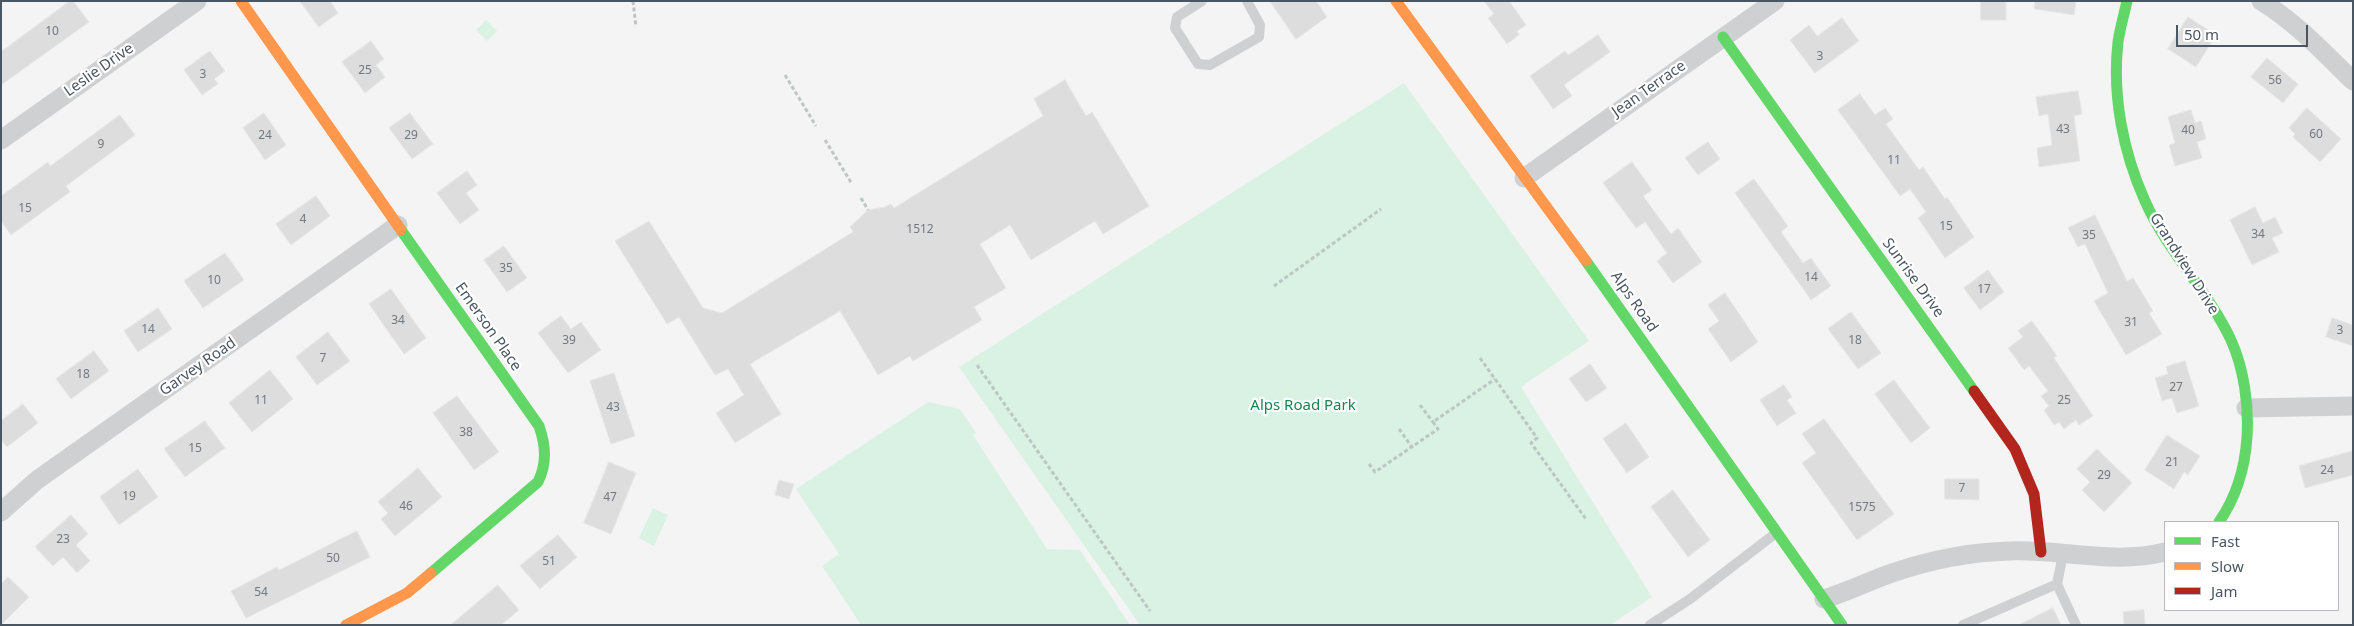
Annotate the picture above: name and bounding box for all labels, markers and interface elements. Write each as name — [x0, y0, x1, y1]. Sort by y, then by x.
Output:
scale bar — [2179, 15, 2312, 47]
text: 50 m — [2184, 24, 2219, 44]
house number: 10 — [45, 25, 59, 39]
street label: Leslie Drive — [61, 39, 137, 101]
house number: 3 — [1817, 50, 1823, 64]
street label: Jean Terrace — [1609, 57, 1689, 121]
house number: 25 — [358, 64, 372, 78]
house number: 3 — [200, 68, 206, 82]
house number: 56 — [2268, 74, 2282, 88]
house number: 43 — [2056, 123, 2070, 137]
house number: 40 — [2181, 124, 2195, 138]
house number: 60 — [2309, 128, 2323, 142]
house number: 24 — [258, 129, 272, 143]
house number: 29 — [404, 129, 418, 143]
house number: 9 — [98, 138, 104, 152]
house number: 11 — [1887, 154, 1901, 168]
house number: 15 — [18, 202, 32, 216]
street label: Grandview Drive — [2146, 210, 2222, 318]
house number: 4 — [300, 213, 306, 227]
house number: 15 — [1939, 220, 1953, 234]
house number: 1512 — [906, 223, 934, 237]
house number: 34 — [2251, 228, 2265, 242]
house number: 35 — [2082, 229, 2096, 243]
street label: Sunrise Drive — [1878, 235, 1948, 321]
house number: 35 — [499, 262, 513, 276]
street label: Alps Road — [1607, 268, 1661, 336]
house number: 14 — [1804, 271, 1818, 285]
house number: 10 — [207, 274, 221, 288]
street label: Emerson Place — [451, 279, 525, 375]
house number: 17 — [1977, 283, 1991, 297]
house number: 34 — [391, 314, 405, 328]
house number: 31 — [2124, 316, 2138, 330]
house number: 14 — [141, 323, 155, 337]
house number: 3 — [2337, 324, 2343, 338]
street label: Garvey Road — [156, 334, 240, 400]
house number: 39 — [562, 334, 576, 348]
house number: 18 — [1848, 334, 1862, 348]
house number: 7 — [320, 352, 326, 366]
house number: 18 — [76, 368, 90, 382]
house number: 27 — [2169, 381, 2183, 395]
house number: 11 — [254, 394, 268, 408]
house number: 25 — [2057, 394, 2071, 408]
park label: Alps Road Park — [1250, 397, 1356, 415]
house number: 43 — [606, 401, 620, 415]
house number: 38 — [459, 426, 473, 440]
house number: 15 — [188, 442, 202, 456]
house number: 21 — [2165, 456, 2179, 470]
house number: 24 — [2320, 464, 2334, 478]
house number: 29 — [2097, 469, 2111, 483]
house number: 7 — [1959, 482, 1965, 496]
house number: 19 — [122, 490, 136, 504]
house number: 47 — [603, 491, 617, 505]
house number: 46 — [399, 500, 413, 514]
house number: 1575 — [1848, 501, 1876, 515]
legend — [2164, 521, 2339, 611]
text: Fast — [2211, 531, 2240, 551]
house number: 23 — [56, 533, 70, 547]
house number: 50 — [326, 552, 340, 566]
house number: 51 — [542, 555, 556, 569]
text: Slow — [2211, 556, 2244, 576]
text: Jam — [2211, 581, 2238, 601]
house number: 54 — [254, 586, 268, 600]

